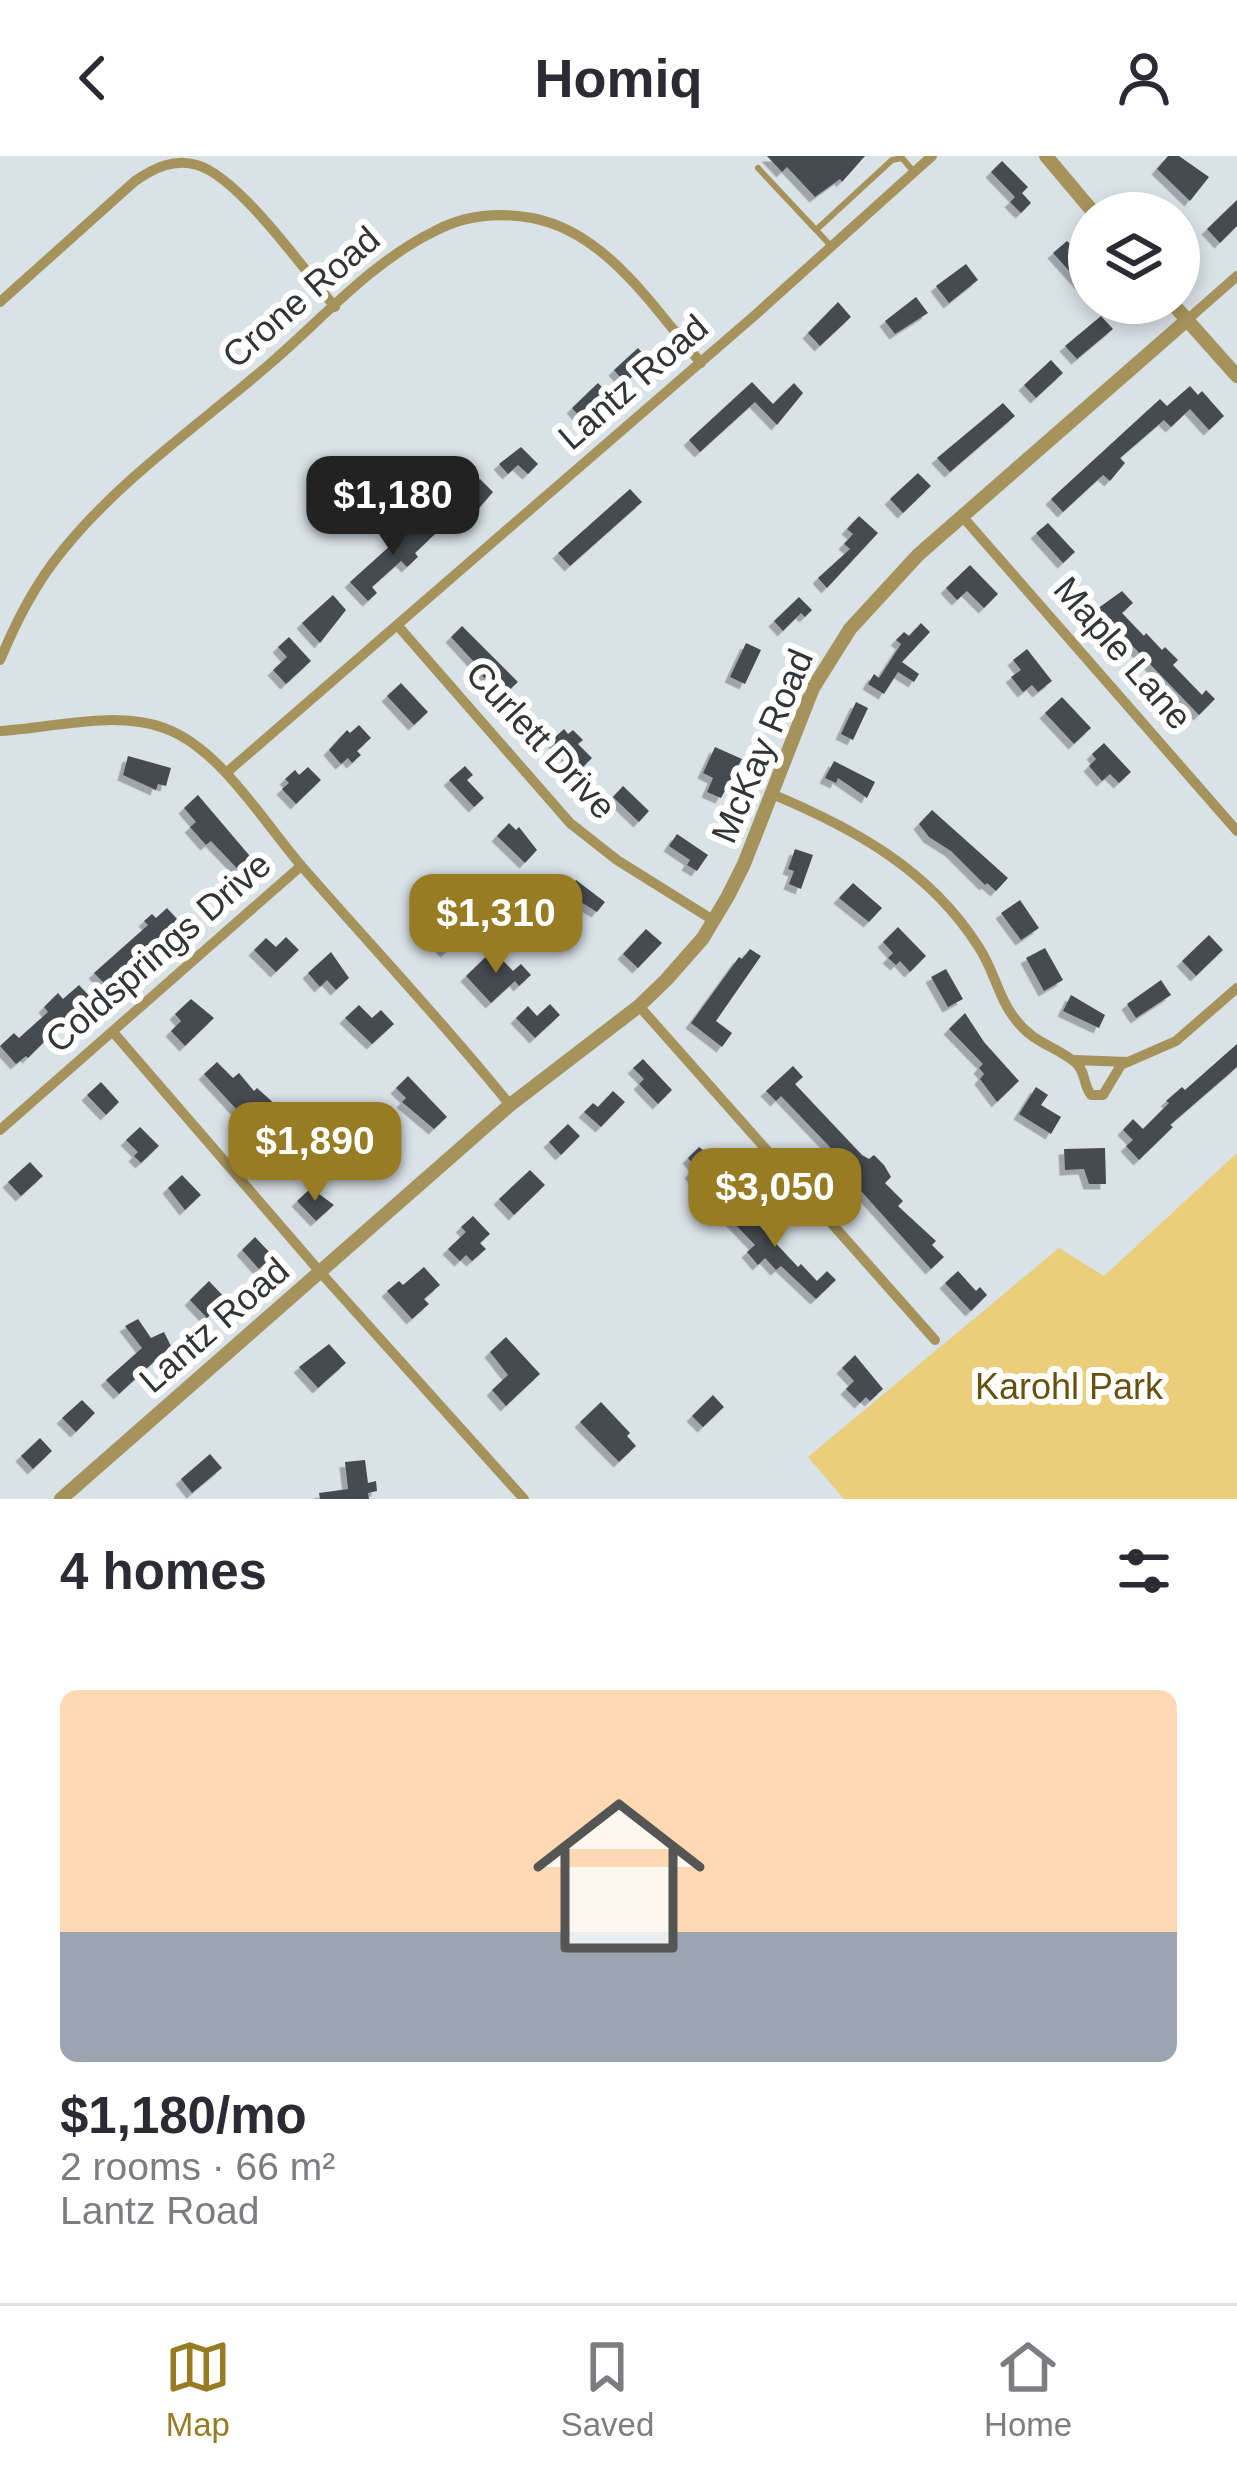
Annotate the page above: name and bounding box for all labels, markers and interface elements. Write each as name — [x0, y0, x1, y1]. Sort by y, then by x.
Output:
icon: back — [60, 45, 126, 111]
icon: person — [1111, 45, 1177, 111]
text: Homiq — [535, 48, 703, 108]
map controls — [1068, 192, 1200, 324]
button: layers — [1068, 192, 1200, 324]
street label: Crone Road — [214, 218, 388, 376]
street label: Lantz Road — [550, 306, 716, 458]
pin: $1,180 — [295, 456, 491, 558]
text: $1,180 — [333, 473, 453, 516]
street label: Maple Lane — [1046, 569, 1200, 737]
street label: McKay Road — [703, 643, 821, 849]
street label: Curlett Drive — [458, 653, 624, 827]
street label: Coldsprings Drive — [37, 843, 279, 1061]
pin: $1,310 — [398, 874, 594, 976]
text: $1,310 — [436, 891, 556, 934]
pin: $1,890 — [217, 1102, 413, 1204]
text: $1,890 — [255, 1119, 375, 1162]
pin: $3,050 — [677, 1148, 873, 1250]
text: $3,050 — [715, 1165, 835, 1208]
street label: Lantz Road — [131, 1249, 297, 1401]
park label: Karohl Park — [975, 1366, 1164, 1407]
icon: filters — [1111, 1538, 1177, 1604]
text: 4 homes — [60, 1543, 267, 1600]
icon: home — [511, 1768, 727, 1984]
text: $1,180/mo — [60, 2087, 307, 2144]
text: 2 rooms · 66 m² — [60, 2145, 335, 2188]
text: Lantz Road — [60, 2189, 259, 2232]
tab: Map — [165, 2334, 231, 2444]
tab: Saved — [561, 2334, 654, 2444]
tab: Home — [984, 2334, 1072, 2444]

